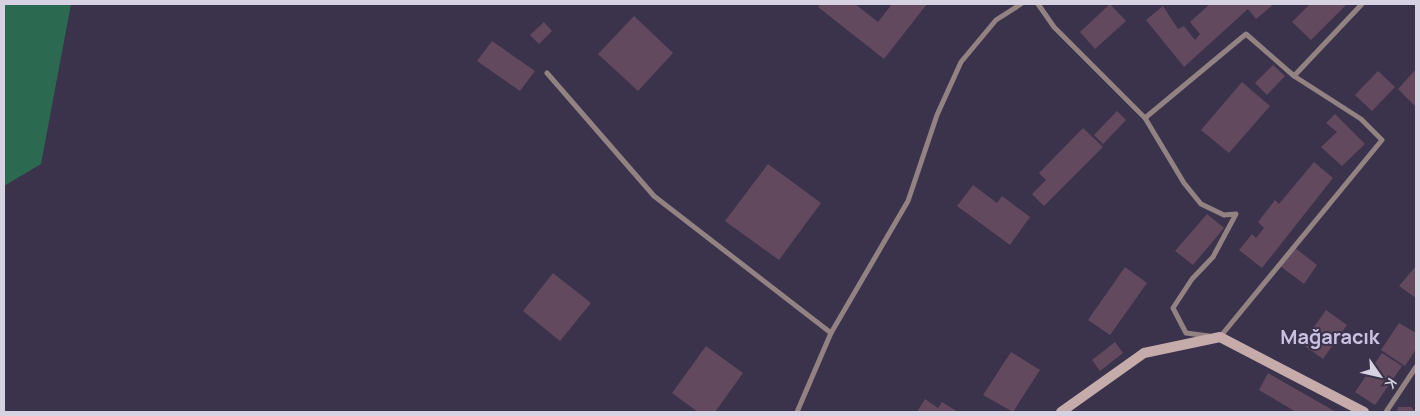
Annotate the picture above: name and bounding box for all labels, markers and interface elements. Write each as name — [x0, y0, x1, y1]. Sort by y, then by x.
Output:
district label: Mağaracık — [1280, 323, 1381, 350]
north arrow — [1355, 351, 1405, 401]
text: K — [1380, 374, 1402, 393]

